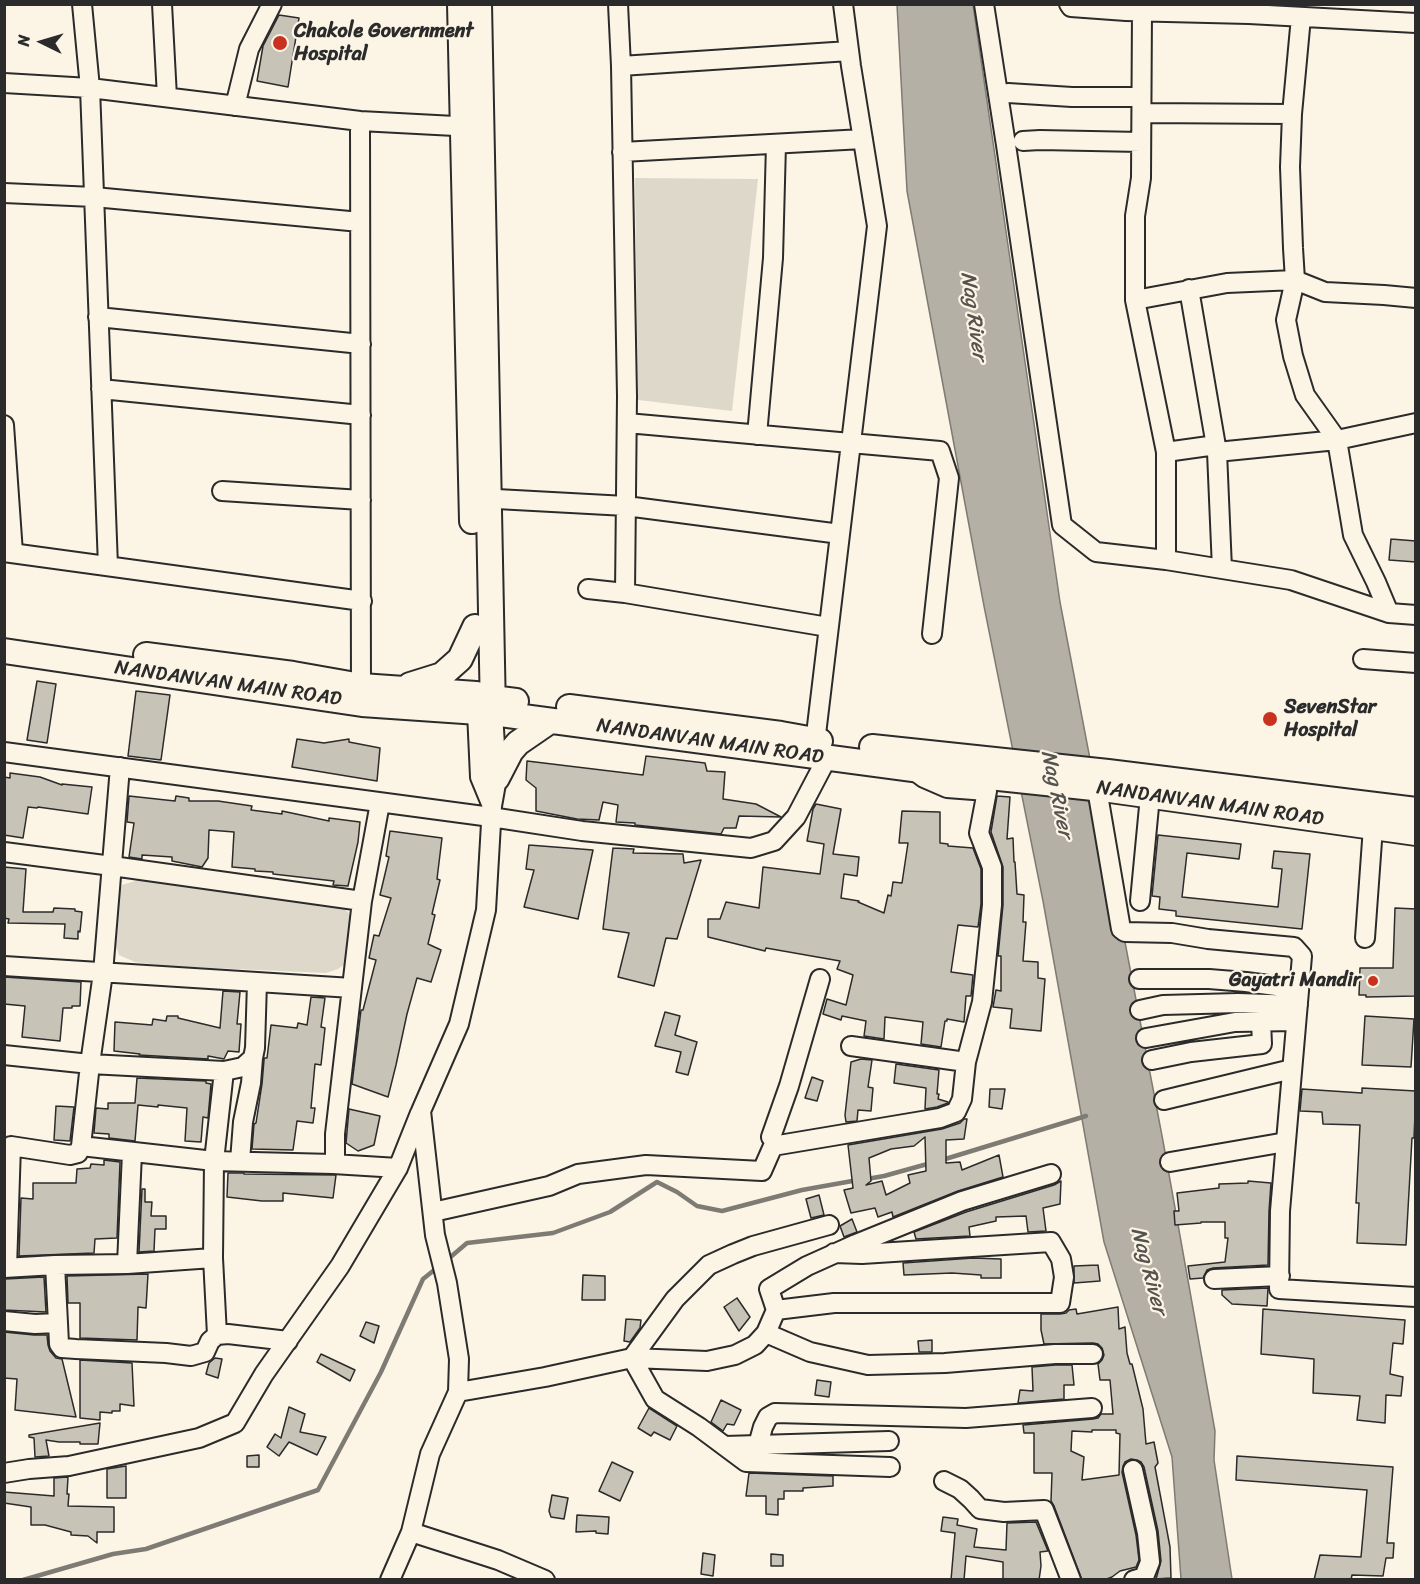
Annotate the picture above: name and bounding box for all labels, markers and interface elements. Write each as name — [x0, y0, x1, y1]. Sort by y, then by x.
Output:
north arrow — [12, 12, 72, 72]
place label: Chakole Government Hospital — [294, 20, 473, 67]
text: N — [9, 34, 38, 47]
marker: Chakole Government Hospital — [271, 34, 289, 52]
water label: Nag River — [954, 270, 992, 362]
street label: NANDANVAN MAIN ROAD — [113, 656, 343, 712]
place label: SevenStar Hospital — [1284, 696, 1376, 743]
marker: SevenStar Hospital — [1261, 710, 1279, 728]
street label: NANDANVAN MAIN ROAD — [595, 714, 825, 770]
water label: Nag River — [1034, 748, 1078, 840]
street label: NANDANVAN MAIN ROAD — [1095, 776, 1325, 832]
place label: Gayatri Mandir — [1229, 969, 1361, 993]
marker: Gayatri Mandir — [1366, 974, 1380, 988]
water label: Nag River — [1124, 1225, 1172, 1317]

